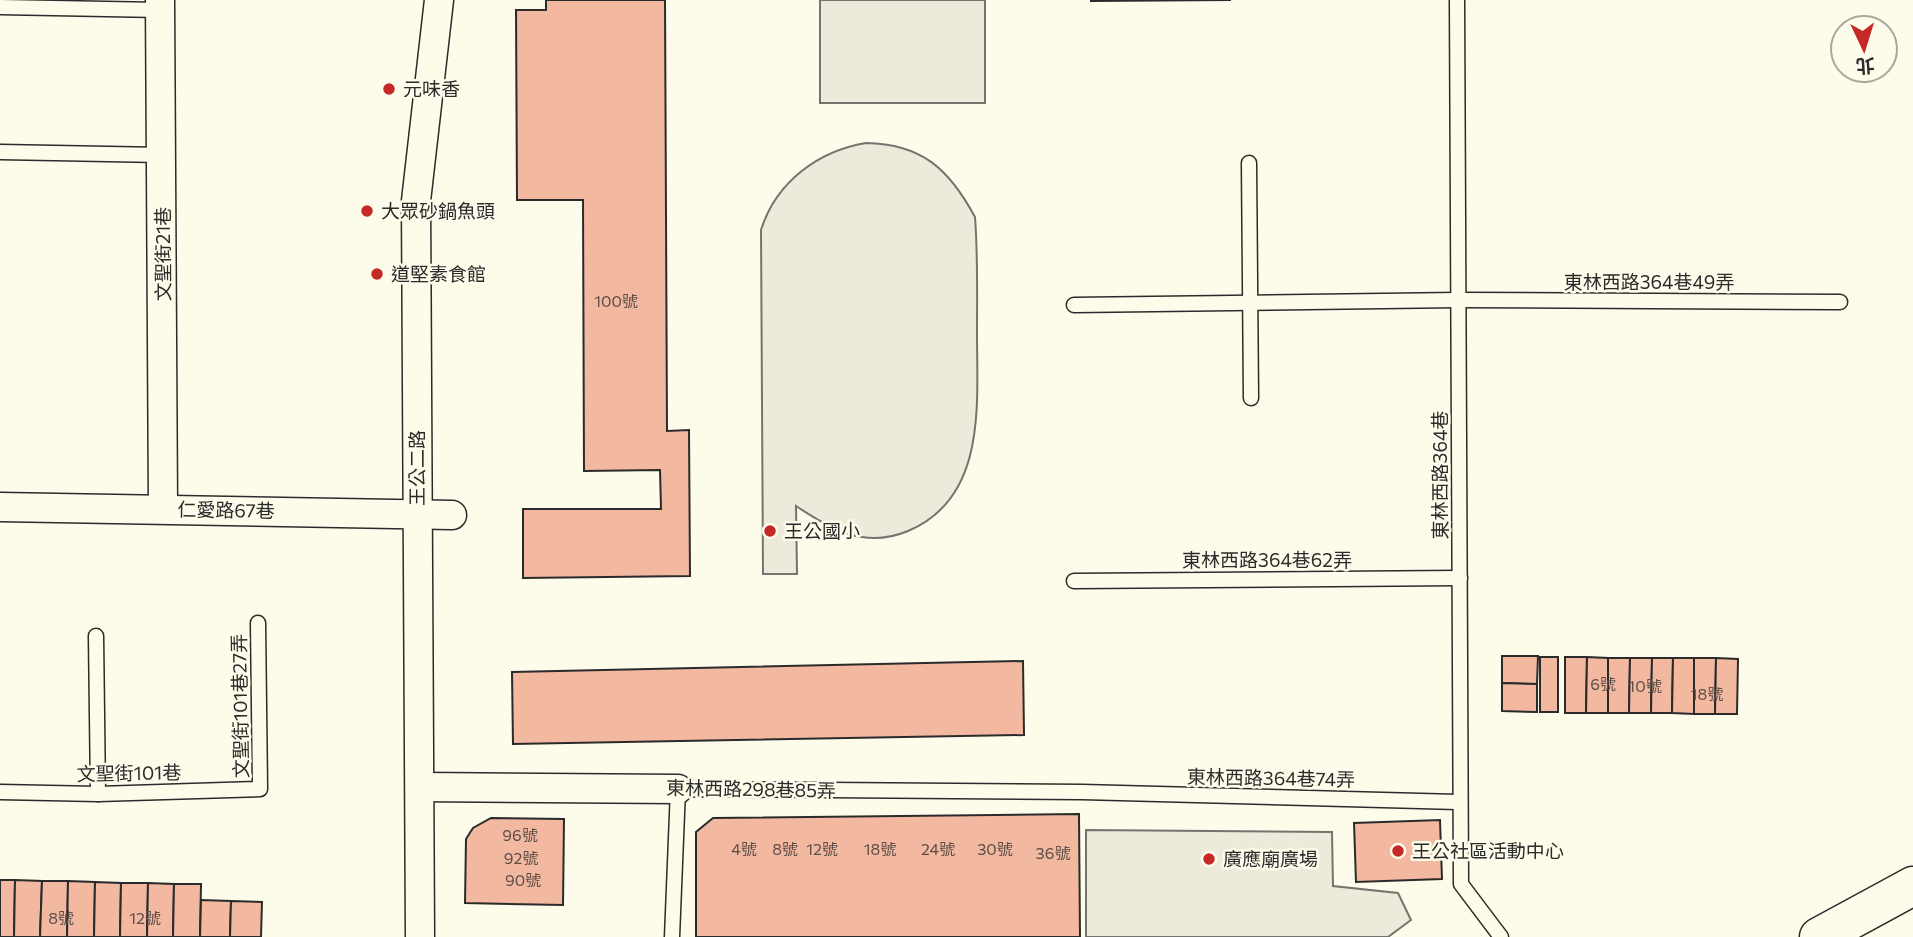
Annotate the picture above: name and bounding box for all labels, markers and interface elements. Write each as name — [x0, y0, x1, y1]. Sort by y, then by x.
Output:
north arrow — [1829, 14, 1899, 84]
text: 北 — [1855, 54, 1876, 79]
place label: 元味香 — [403, 77, 460, 100]
marker: 元味香 — [381, 81, 397, 97]
place label: 大眾砂鍋魚頭 — [381, 199, 495, 222]
marker: 大眾砂鍋魚頭 — [359, 203, 375, 219]
street label: 文聖街21巷 — [151, 207, 174, 301]
place label: 道堅素食館 — [391, 262, 486, 285]
marker: 道堅素食館 — [369, 266, 385, 282]
street label: 東林西路364巷49弄 — [1564, 270, 1734, 293]
house number: 100號 — [594, 291, 638, 310]
street label: 東林西路364巷 — [1428, 411, 1451, 539]
street label: 王公二路 — [405, 430, 428, 506]
street label: 仁愛路67巷 — [177, 497, 275, 522]
place label: 王公國小 — [784, 519, 860, 542]
marker: 王公國小 — [762, 523, 778, 539]
street label: 東林西路364巷62弄 — [1182, 548, 1352, 571]
street label: 文聖街101巷27弄 — [227, 634, 252, 778]
house number: 6號 — [1590, 674, 1616, 693]
house number: 10號 — [1628, 676, 1662, 695]
house number: 18號 — [1691, 684, 1723, 703]
street label: 文聖街101巷 — [76, 760, 182, 785]
street label: 東林西路364巷74弄 — [1187, 765, 1355, 790]
street label: 東林西路298巷85弄 — [666, 776, 836, 801]
house number: 96號 — [502, 825, 538, 844]
house number: 4號 — [731, 839, 757, 858]
house number: 8號 — [772, 839, 798, 858]
house number: 12號 — [806, 839, 838, 858]
house number: 18號 — [864, 839, 896, 858]
house number: 24號 — [921, 839, 955, 858]
house number: 30號 — [977, 839, 1013, 858]
place label: 王公社區活動中心 — [1412, 839, 1564, 862]
house number: 36號 — [1036, 843, 1070, 862]
marker: 王公社區活動中心 — [1390, 843, 1406, 859]
place label: 廣應廟廣場 — [1223, 847, 1318, 870]
house number: 92號 — [504, 848, 538, 867]
marker: 廣應廟廣場 — [1201, 851, 1217, 867]
house number: 90號 — [505, 870, 541, 889]
house number: 8號 — [48, 908, 74, 927]
house number: 12號 — [129, 908, 161, 927]

